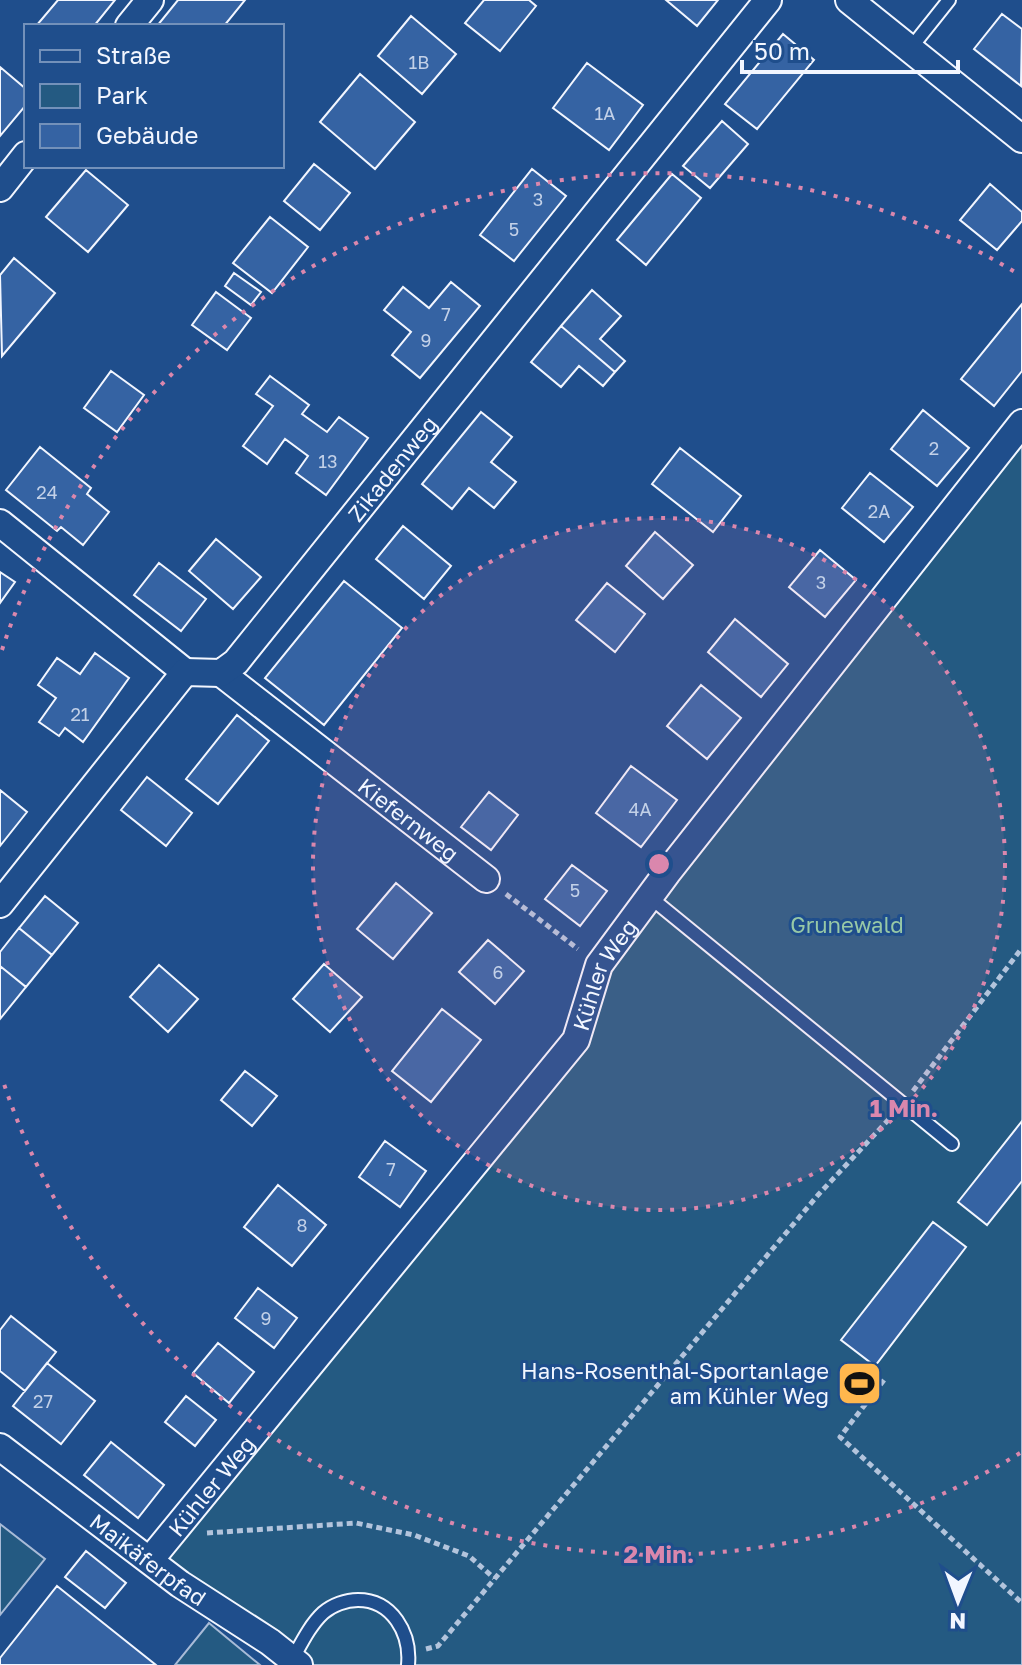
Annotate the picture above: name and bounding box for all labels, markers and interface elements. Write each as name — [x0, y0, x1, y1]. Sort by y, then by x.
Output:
legend — [24, 24, 284, 168]
scale bar — [742, 24, 958, 74]
text: 50 m — [754, 36, 810, 65]
text: Straße — [96, 40, 171, 69]
house number: 1B — [409, 51, 429, 73]
text: Park — [96, 80, 148, 109]
house number: 1A — [595, 102, 615, 124]
text: Gebäude — [96, 120, 198, 149]
house number: 3 — [533, 188, 543, 210]
house number: 5 — [509, 218, 519, 240]
house number: 7 — [441, 303, 451, 325]
house number: 9 — [421, 329, 431, 351]
street label: Zikadenweg — [341, 410, 442, 526]
house number: 2 — [929, 437, 939, 459]
house number: 13 — [318, 450, 338, 472]
house number: 24 — [36, 481, 58, 503]
house number: 2A — [868, 500, 890, 522]
house number: 3 — [816, 571, 826, 593]
house number: 21 — [70, 703, 90, 725]
street label: Kiefernweg — [353, 772, 465, 867]
house number: 4A — [628, 798, 652, 820]
centre of rings — [645, 850, 673, 878]
house number: 5 — [570, 879, 580, 901]
park label: Grunewald — [790, 911, 904, 938]
street label: Kühler Weg — [566, 913, 642, 1034]
house number: 6 — [493, 961, 503, 983]
text: 1 Min. — [870, 1093, 938, 1122]
house number: 7 — [386, 1158, 396, 1180]
house number: 8 — [297, 1214, 307, 1236]
house number: 9 — [261, 1307, 271, 1329]
place label: Hans-Rosenthal-Sportanlage am Kühler Weg — [521, 1357, 829, 1409]
sports icon: Hans-Rosenthal-Sportanlage am Kühler Weg — [836, 1359, 884, 1407]
house number: 27 — [33, 1390, 53, 1412]
street label: Kühler Weg — [162, 1430, 260, 1541]
street label: Maikäferpfad — [85, 1507, 212, 1611]
text: 2 Min. — [624, 1539, 694, 1568]
north arrow — [918, 1561, 998, 1641]
text: N — [949, 1608, 966, 1635]

